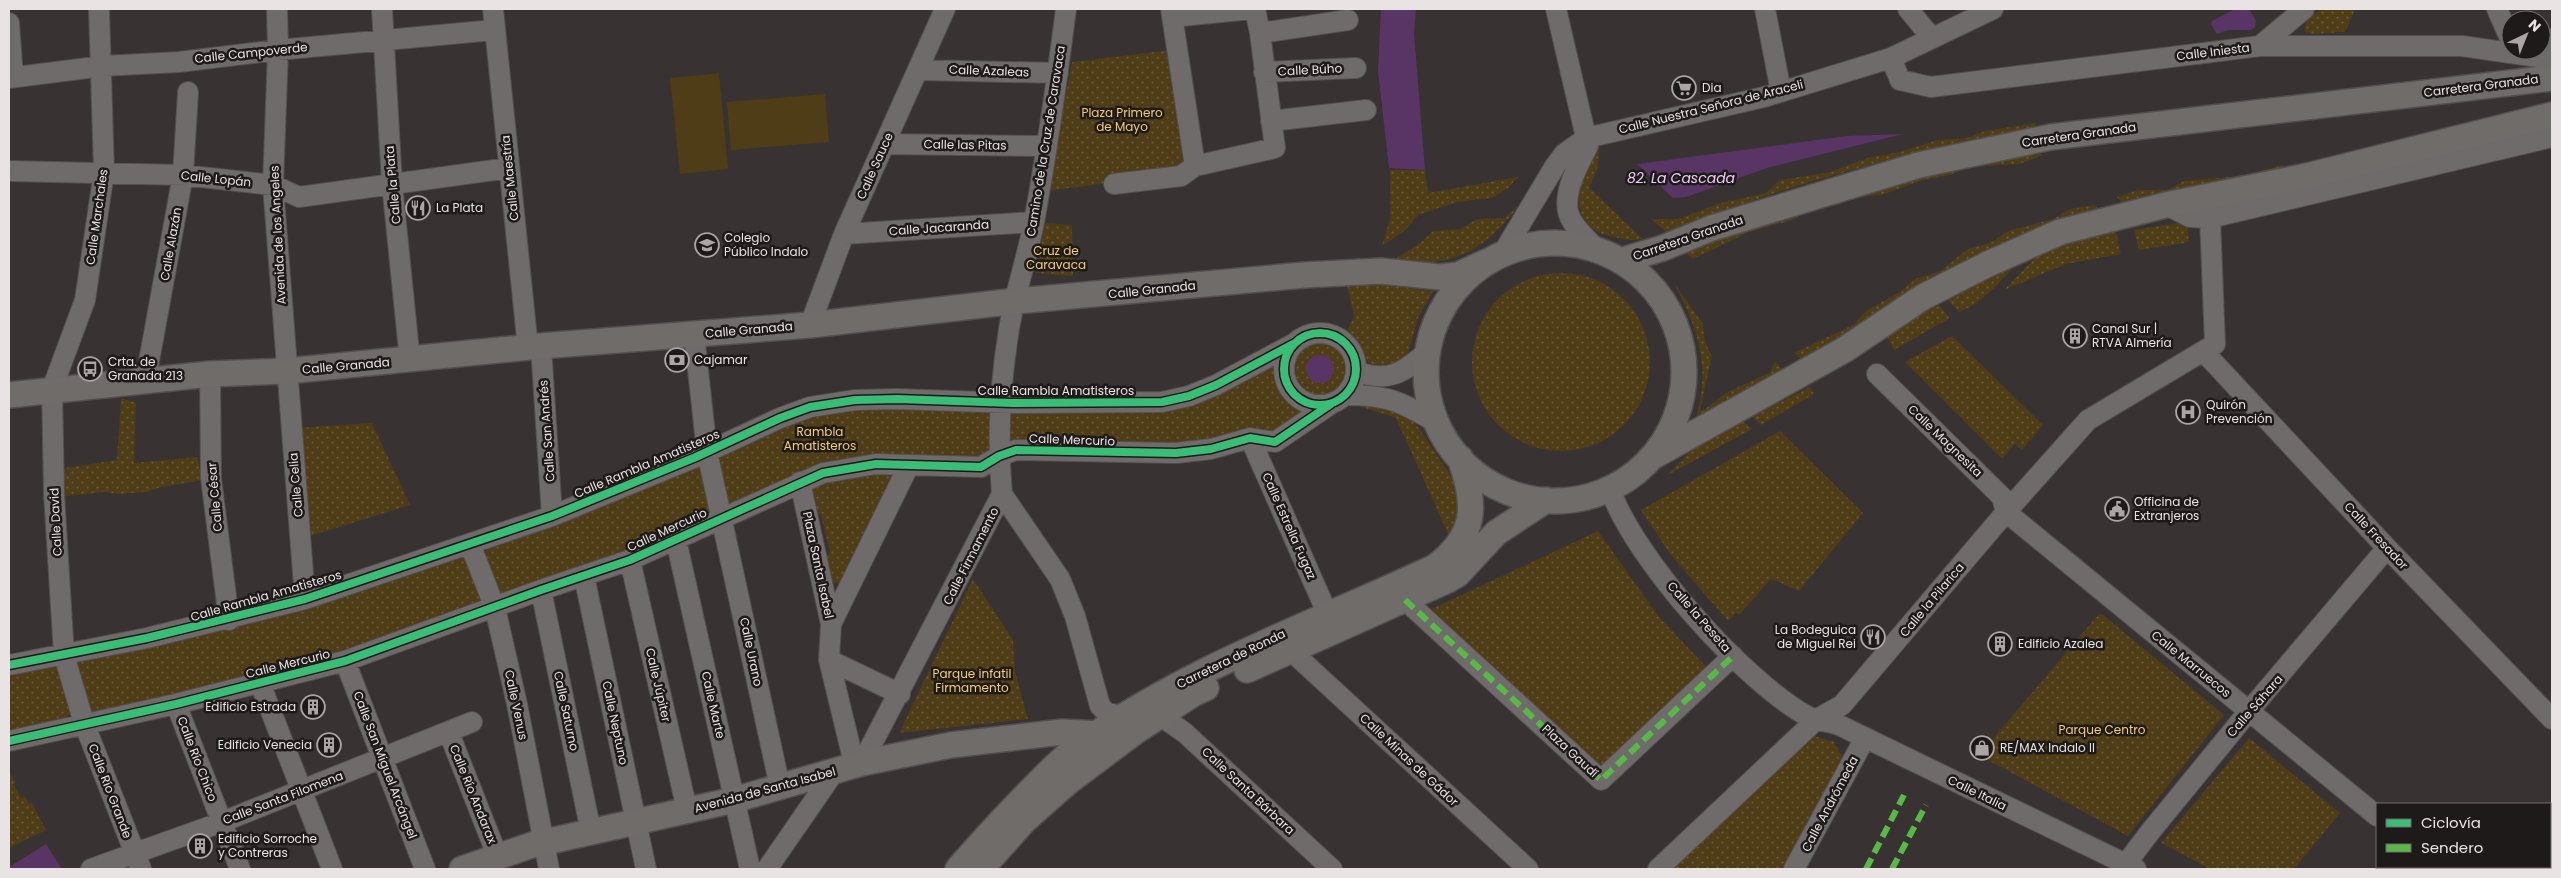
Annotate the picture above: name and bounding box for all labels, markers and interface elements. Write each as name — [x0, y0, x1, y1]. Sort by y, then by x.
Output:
north arrow — [2501, 10, 2551, 60]
text: N — [2524, 15, 2546, 36]
street label: Calle Campoverde — [194, 38, 308, 67]
street label: Calle Iniesta — [2175, 39, 2251, 64]
street label: Camino de la Cruz de Caravaca — [1022, 44, 1069, 238]
street label: Calle Búho — [1277, 59, 1343, 80]
street label: Calle Azaleas — [949, 61, 1029, 80]
street label: Carretera Granada — [2423, 70, 2539, 101]
street label: Calle Nuestra Señora de Araceli — [1617, 75, 1805, 138]
supermarket icon: Dia — [1671, 75, 1697, 101]
place label: Dia — [1702, 79, 1722, 96]
park label: Plaza Primero de Mayo — [1081, 104, 1163, 135]
street label: Carretera Granada — [2021, 118, 2137, 151]
street label: Calle Sauce — [852, 130, 897, 202]
street label: Calle Maestría — [497, 134, 522, 222]
street label: Calle las Pitas — [923, 135, 1007, 154]
street label: Calle la Plata — [381, 145, 404, 225]
street label: Avenida de los Angeles — [265, 165, 290, 305]
street label: Calle Lopán — [180, 166, 252, 191]
street label: Calle Marchales — [81, 168, 112, 266]
water label: 82. La Cascada — [1627, 168, 1736, 188]
restaurant icon: La Plata — [405, 195, 431, 221]
place label: La Plata — [436, 199, 483, 216]
street label: Calle Alazán — [156, 206, 185, 282]
street label: Carretera Granada — [1631, 211, 1745, 264]
street label: Calle Jacaranda — [888, 216, 990, 239]
place label: Colegio Público Indalo — [724, 229, 809, 260]
school or university icon: Colegio Público Indalo — [694, 232, 720, 258]
park label: Cruz de Caravaca — [1026, 242, 1086, 273]
street label: Calle Granada — [1107, 276, 1197, 303]
street label: Calle Granada — [704, 317, 793, 342]
place label: Canal Sur | RTVA Almería — [2092, 320, 2172, 351]
building icon: Canal Sur | RTVA Almería — [2062, 323, 2088, 349]
bank icon: Cajamar — [664, 347, 690, 373]
place label: Cajamar — [694, 351, 748, 368]
place label: Crta. de Granada 213 — [108, 353, 183, 384]
street label: Calle Granada — [301, 353, 390, 378]
bus stop icon: Crta. de Granada 213 — [77, 356, 103, 382]
street label: Calle San Andrés — [534, 380, 559, 483]
street label: Calle Rambla Amatisteros — [978, 382, 1134, 399]
place label: Quirón Prevención — [2206, 396, 2272, 427]
hospital icon: Quirón Prevención — [2175, 399, 2201, 425]
street label: Calle Magnesita — [1904, 401, 1986, 481]
park label: Rambla Amatisteros — [784, 423, 856, 454]
street label: Calle Rambla Amatisteros — [571, 425, 722, 502]
street label: Calle Mercurio — [1029, 430, 1116, 450]
street label: Calle Celia — [284, 452, 307, 518]
street label: Calle César — [203, 461, 226, 532]
street label: Calle Estrella Fugaz — [1258, 470, 1321, 582]
street label: Calle David — [45, 487, 66, 557]
place label: Officina de Extranjeros — [2134, 493, 2199, 524]
public building icon: Officina de Extranjeros — [2104, 496, 2130, 522]
street label: Calle Fresador — [2341, 498, 2412, 573]
street label: Calle Mercurio — [624, 503, 710, 555]
street label: Calle Firmamento — [939, 504, 1003, 607]
street label: Plaza Santa Isabel — [799, 510, 838, 620]
street label: Calle la Pilarica — [1896, 559, 1968, 640]
street label: Calle Rambla Amatisteros — [188, 566, 343, 625]
street label: Calle la Peseta — [1664, 578, 1735, 656]
street label: Calle Urano — [736, 616, 767, 688]
place label: La Bodeguica de Miguel Rei — [1775, 621, 1856, 652]
restaurant icon: La Bodeguica de Miguel Rei — [1860, 624, 1886, 650]
street label: Carretera de Ronda — [1174, 625, 1288, 692]
street label: Calle Marruecos — [2148, 626, 2235, 701]
building icon: Edificio Azalea — [1987, 631, 2013, 657]
place label: Edificio Azalea — [2018, 635, 2103, 652]
street label: Calle Mercurio — [244, 645, 332, 682]
street label: Calle Júpiter — [642, 646, 675, 724]
park label: Parque infatil Firmamento — [933, 665, 1012, 696]
street label: Calle Venus — [501, 668, 532, 741]
street label: Calle Saturno — [550, 670, 583, 753]
street label: Calle Marte — [697, 670, 729, 740]
street label: Calle Sáhara — [2223, 671, 2286, 740]
street label: Calle Neptuno — [598, 679, 633, 767]
street label: Calle San Miguel Arcángel — [349, 689, 422, 841]
building icon: Edificio Estrada — [300, 694, 326, 720]
place label: Edificio Estrada — [205, 698, 296, 715]
street label: Calle Minas de Gádor — [1356, 709, 1463, 810]
street label: Calle Río Chico — [173, 714, 222, 804]
street label: Plaza Gaudí — [1539, 720, 1602, 781]
park label: Parque Centro — [2059, 721, 2146, 738]
building icon: Edificio Venecia — [316, 732, 342, 758]
shop icon: RE/MAX Indalo II — [1969, 735, 1995, 761]
place label: Edificio Venecia — [218, 736, 312, 753]
place label: RE/MAX Indalo II — [2000, 739, 2095, 756]
street label: Calle Río Grande — [85, 741, 136, 841]
street label: Calle Río Andarax — [446, 742, 501, 846]
street label: Calle Santa Bárbara — [1198, 743, 1298, 838]
street label: Calle Andrómeda — [1797, 753, 1862, 855]
street label: Avenida de Santa Isabel — [692, 762, 837, 817]
street label: Calle Santa Filomena — [220, 767, 345, 828]
street label: Calle Italia — [1945, 771, 2009, 814]
legend — [2376, 803, 2551, 868]
text: Ciclovía — [2421, 812, 2481, 833]
place label: Edificio Sorroche y Contreras — [218, 830, 317, 861]
building icon: Edificio Sorroche y Contreras — [187, 833, 213, 859]
text: Sendero — [2421, 837, 2483, 858]

